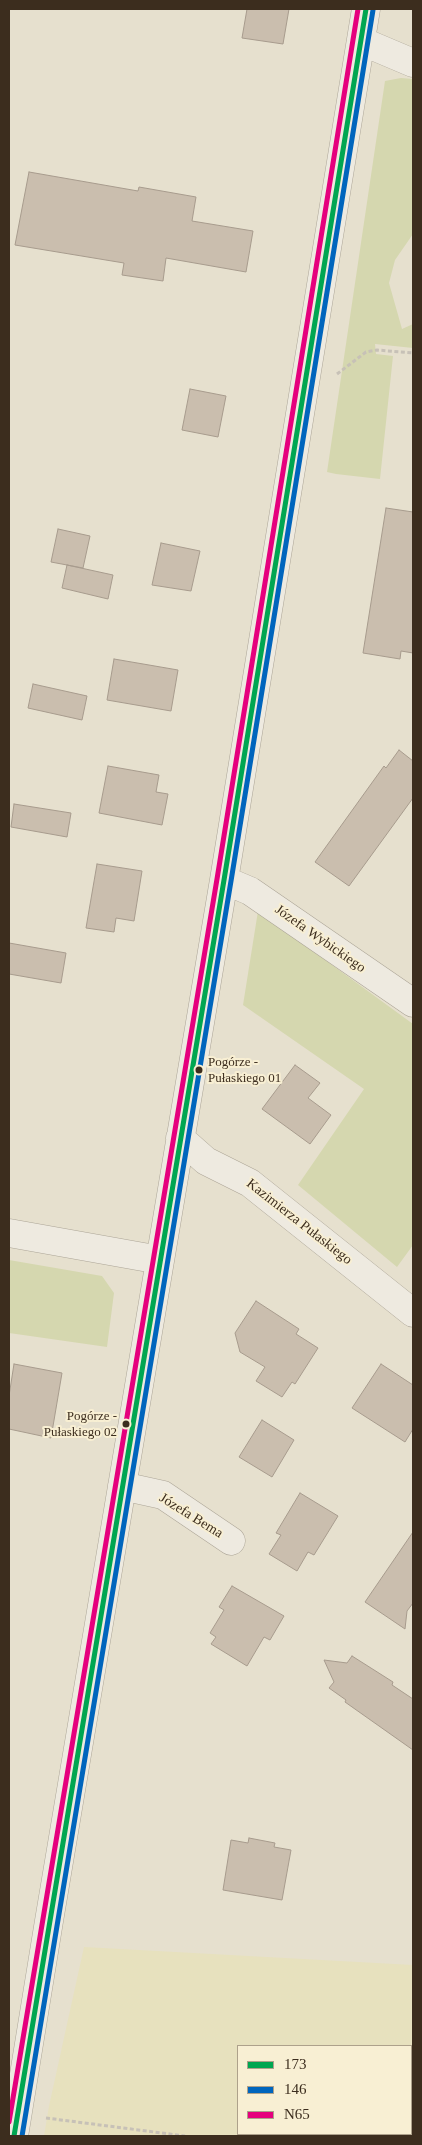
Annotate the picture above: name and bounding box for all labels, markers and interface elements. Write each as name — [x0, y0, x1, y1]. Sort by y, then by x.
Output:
street label: Józefa Wybickiego — [271, 901, 369, 977]
place label: Pogórze - Pułaskiego 01 — [208, 1055, 281, 1086]
marker: Pogórze - Pułaskiego 01 — [194, 1065, 204, 1075]
street label: Kazimierza Pułaskiego — [243, 1176, 355, 1268]
place label: Pogórze - Pułaskiego 02 — [44, 1409, 117, 1440]
marker: Pogórze - Pułaskiego 02 — [121, 1419, 131, 1429]
street label: Józefa Bema — [156, 1490, 226, 1542]
legend — [237, 2045, 412, 2135]
text: 173 — [284, 2056, 307, 2072]
text: 146 — [284, 2081, 307, 2097]
text: N65 — [284, 2106, 310, 2122]

